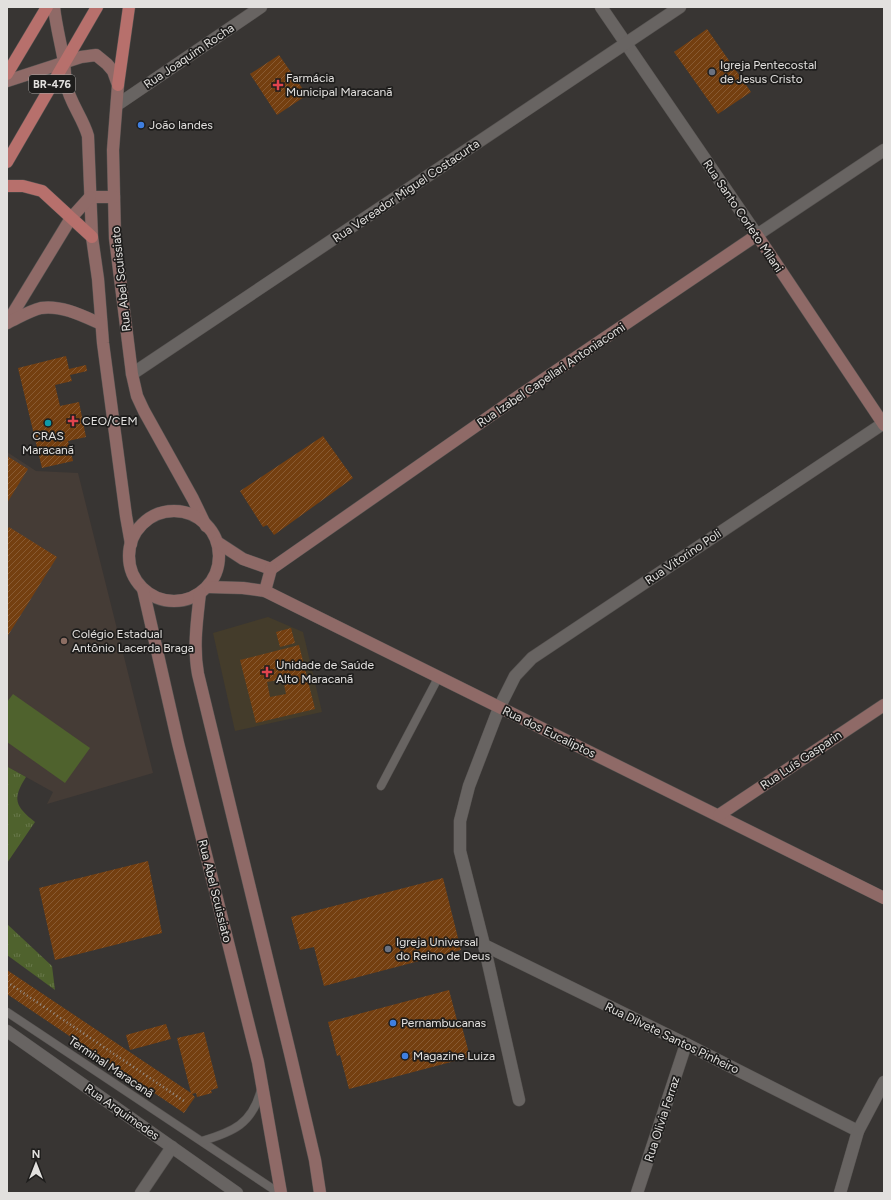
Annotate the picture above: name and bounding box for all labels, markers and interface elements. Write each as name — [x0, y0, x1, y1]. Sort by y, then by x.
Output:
street label: Rua Joaquim Rocha — [141, 21, 237, 91]
place label: Igreja Pentecostal de Jesus Cristo — [720, 58, 817, 86]
marker: Igreja Pentecostal de Jesus Cristo — [707, 67, 717, 77]
place label: Farmácia Municipal Maracanã — [286, 71, 392, 99]
road number: BR-476 — [29, 75, 75, 93]
marker: Farmácia Municipal Maracanã — [273, 80, 283, 90]
place label: João landes — [149, 118, 213, 132]
marker: João landes — [136, 120, 146, 130]
street label: Rua Vereador Miguel Costacurta — [330, 137, 482, 245]
street label: Rua Santo Corleto Milani — [700, 157, 786, 275]
street label: Rua Abel Scuissiato — [109, 226, 133, 332]
street label: Rua Izabel Capellari Antoniacomi — [474, 320, 628, 430]
place label: CEO/CEM — [82, 414, 138, 428]
marker: CEO/CEM — [67, 415, 79, 427]
marker: CRAS Maracanã — [43, 418, 53, 428]
place label: CRAS Maracanã — [22, 429, 74, 457]
street label: Rua Vitorino Poli — [642, 526, 724, 588]
place label: Colégio Estadual Antônio Lacerda Braga — [72, 627, 194, 655]
marker: Colégio Estadual Antônio Lacerda Braga — [59, 636, 69, 646]
place label: Unidade de Saúde Alto Maracanã — [276, 658, 374, 686]
marker: Unidade de Saúde Alto Maracanã — [261, 666, 273, 678]
street label: Rua dos Eucaliptos — [500, 703, 598, 761]
street label: Rua Luís Gasparin — [758, 727, 845, 792]
street label: Rua Abel Scuissiato — [195, 838, 235, 944]
place label: Igreja Universal do Reino de Deus — [396, 935, 490, 963]
marker: Igreja Universal do Reino de Deus — [383, 944, 393, 954]
street label: Rua Dilvete Santos Pinheiro — [603, 999, 741, 1077]
place label: Pernambucanas — [401, 1016, 487, 1030]
marker: Pernambucanas — [388, 1018, 398, 1028]
street label: Terminal Maracanã — [66, 1033, 156, 1101]
place label: Magazine Luiza — [413, 1049, 495, 1063]
marker: Magazine Luiza — [400, 1051, 410, 1061]
street label: Rua Olivia Ferraz — [642, 1074, 682, 1164]
street label: Rua Arquimedes — [82, 1081, 162, 1143]
north arrow — [16, 1144, 56, 1184]
text: N — [32, 1148, 40, 1161]

